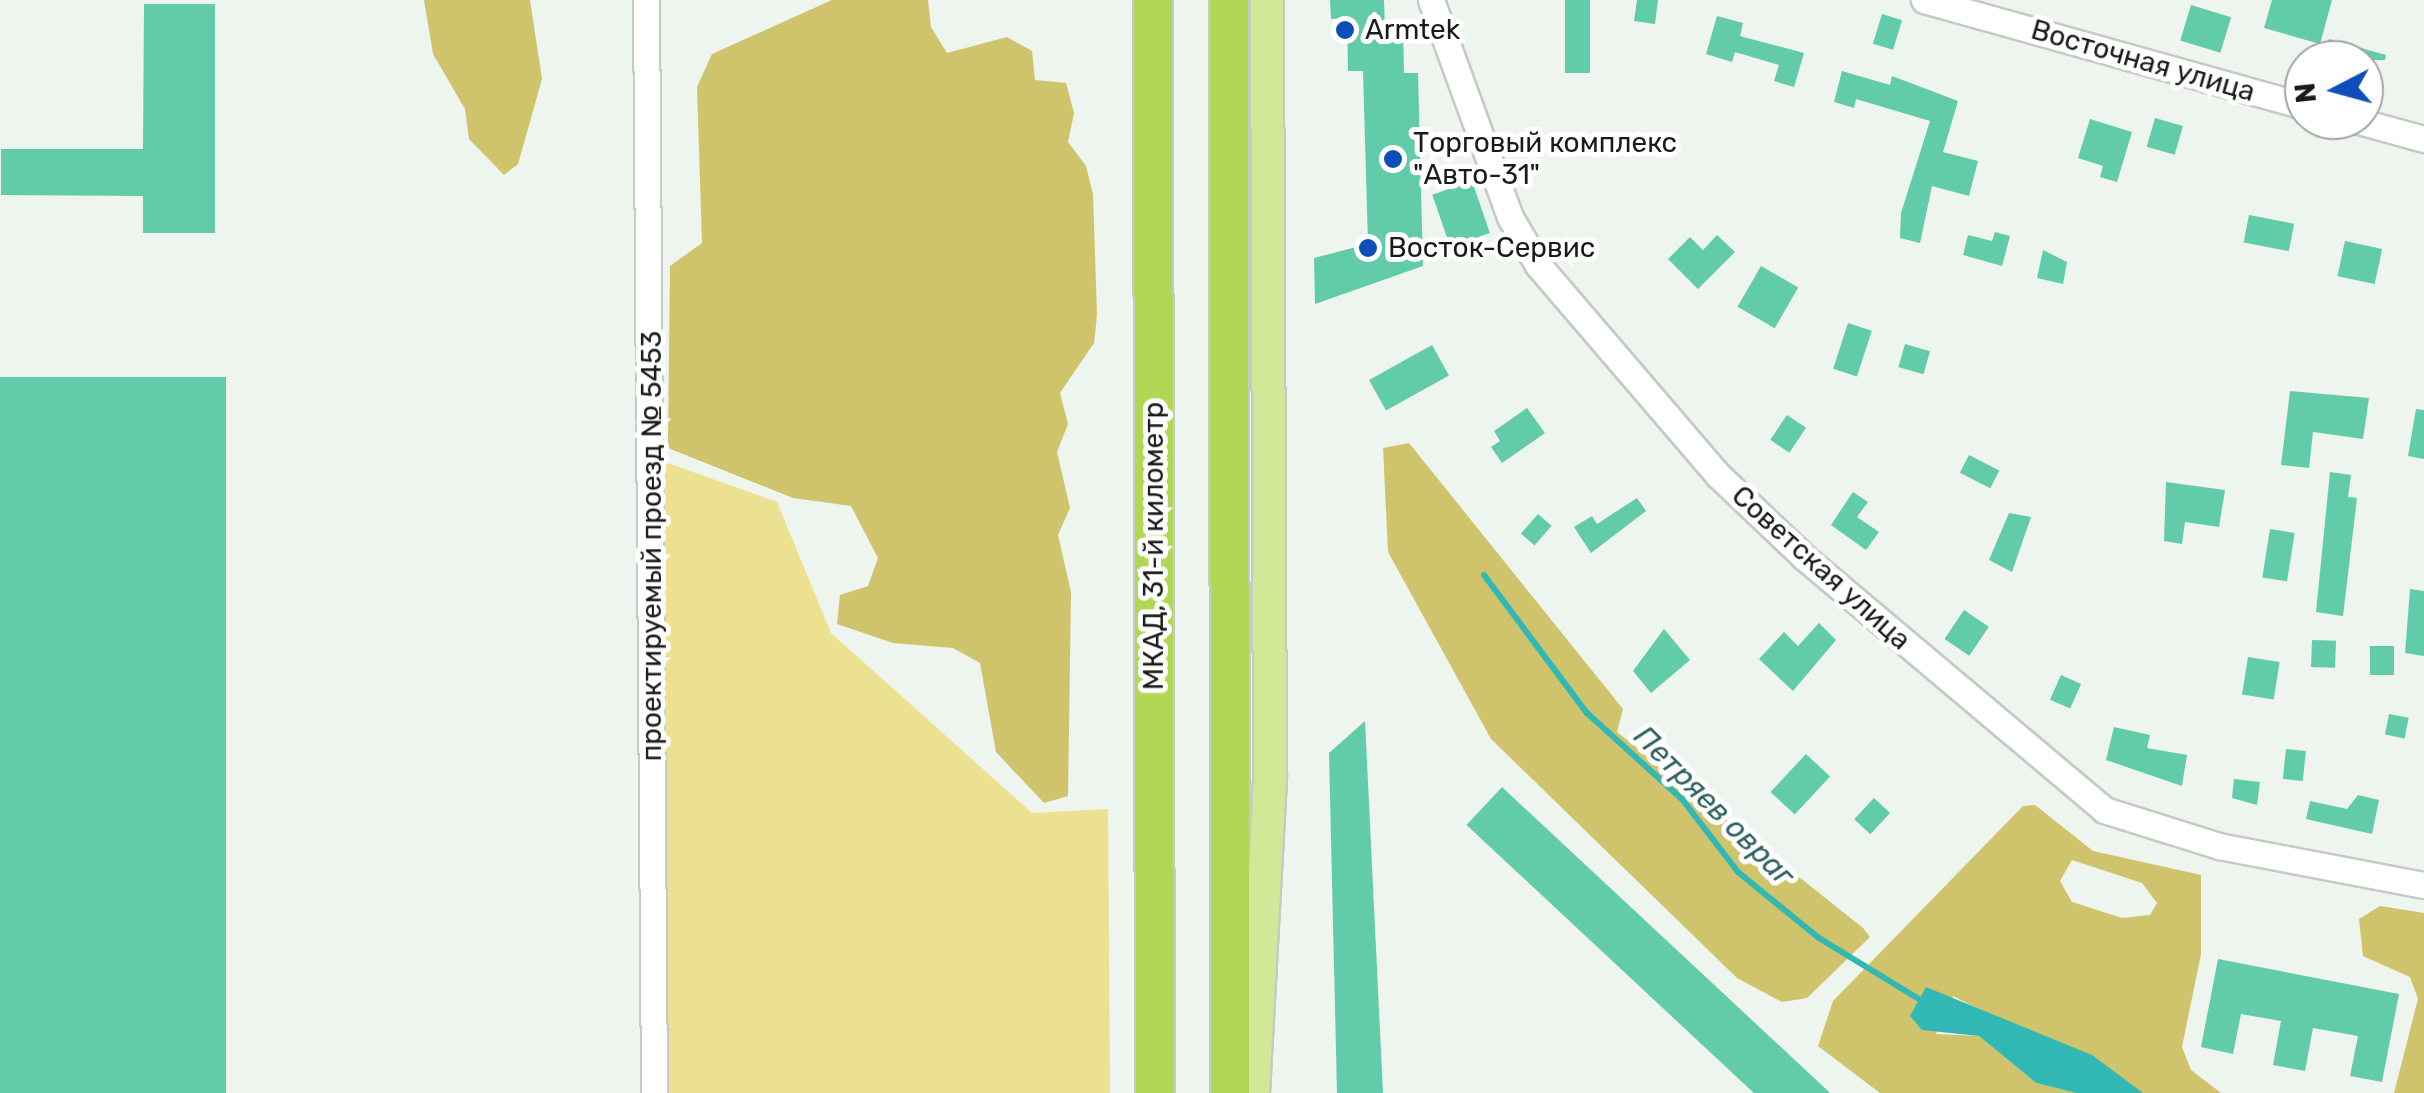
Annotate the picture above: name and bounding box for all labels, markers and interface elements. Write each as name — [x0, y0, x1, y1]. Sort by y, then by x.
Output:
place label: Armtek — [1365, 13, 1460, 47]
street label: Восточная улица — [2027, 13, 2259, 109]
marker: Armtek — [1334, 19, 1356, 41]
north arrow — [2284, 40, 2384, 140]
text: N — [2288, 81, 2323, 105]
place label: Торговый комплекс "Авто-31" — [1413, 126, 1677, 192]
marker: Торговый комплекс "Авто-31" — [1382, 148, 1404, 170]
place label: Восток-Сервис — [1388, 231, 1595, 265]
marker: Восток-Сервис — [1357, 237, 1379, 259]
street label: проектируемый проезд № 5453 — [635, 331, 669, 761]
street label: МКАД, 31-й километр — [1137, 402, 1171, 690]
street label: Советская улица — [1725, 479, 1917, 657]
water label: Петряев овраг — [1627, 719, 1801, 893]

